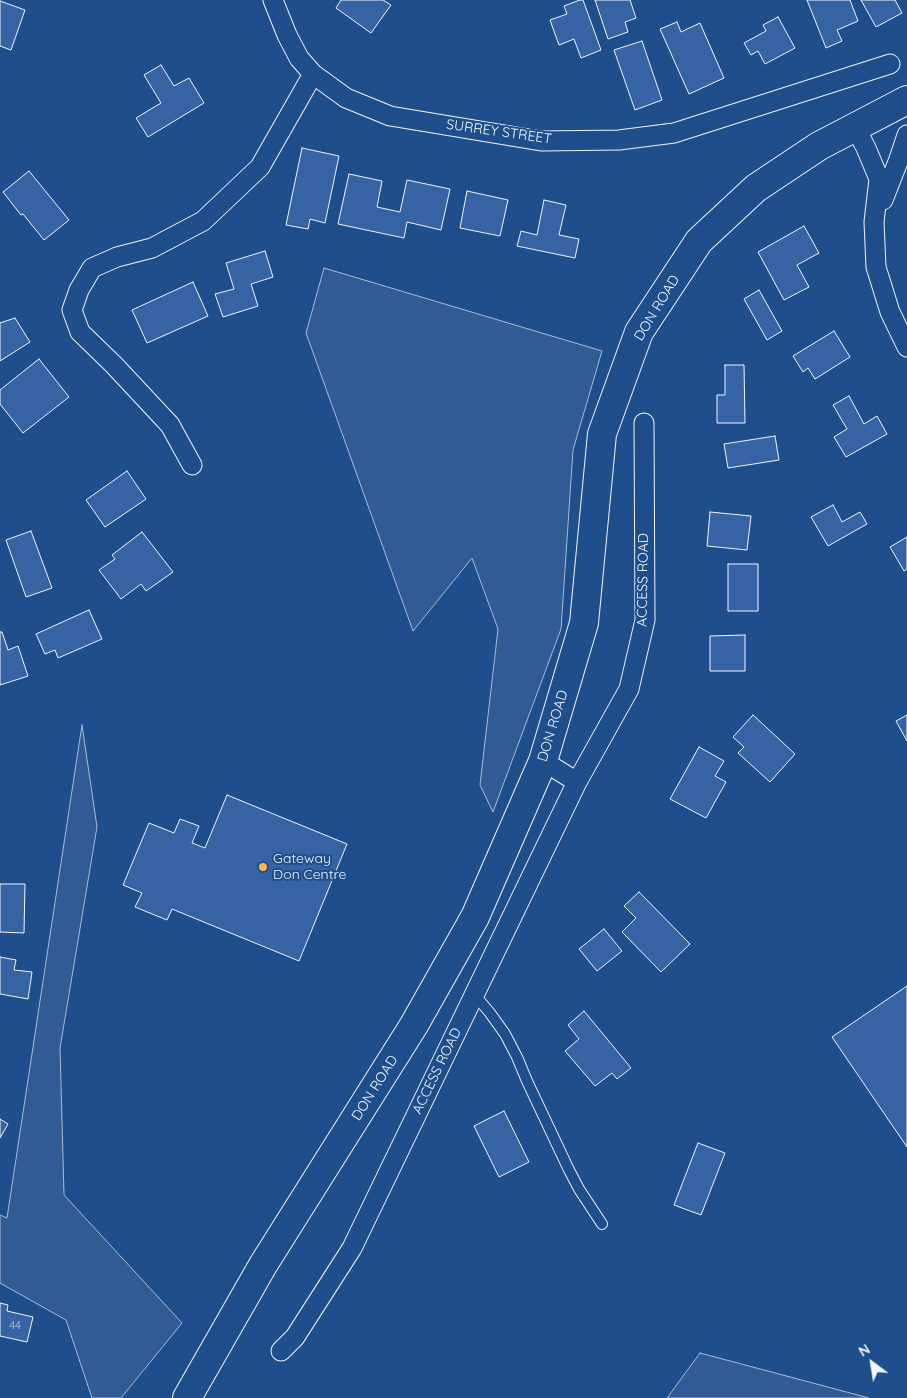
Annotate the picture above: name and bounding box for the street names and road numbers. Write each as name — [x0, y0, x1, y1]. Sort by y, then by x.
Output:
street label: SURREY STREET — [445, 116, 553, 148]
street label: DON ROAD — [631, 272, 683, 344]
street label: ACCESS ROAD — [634, 533, 652, 627]
street label: DON ROAD — [534, 688, 572, 764]
street label: ACCESS ROAD — [409, 1025, 465, 1117]
street label: DON ROAD — [348, 1052, 402, 1124]

